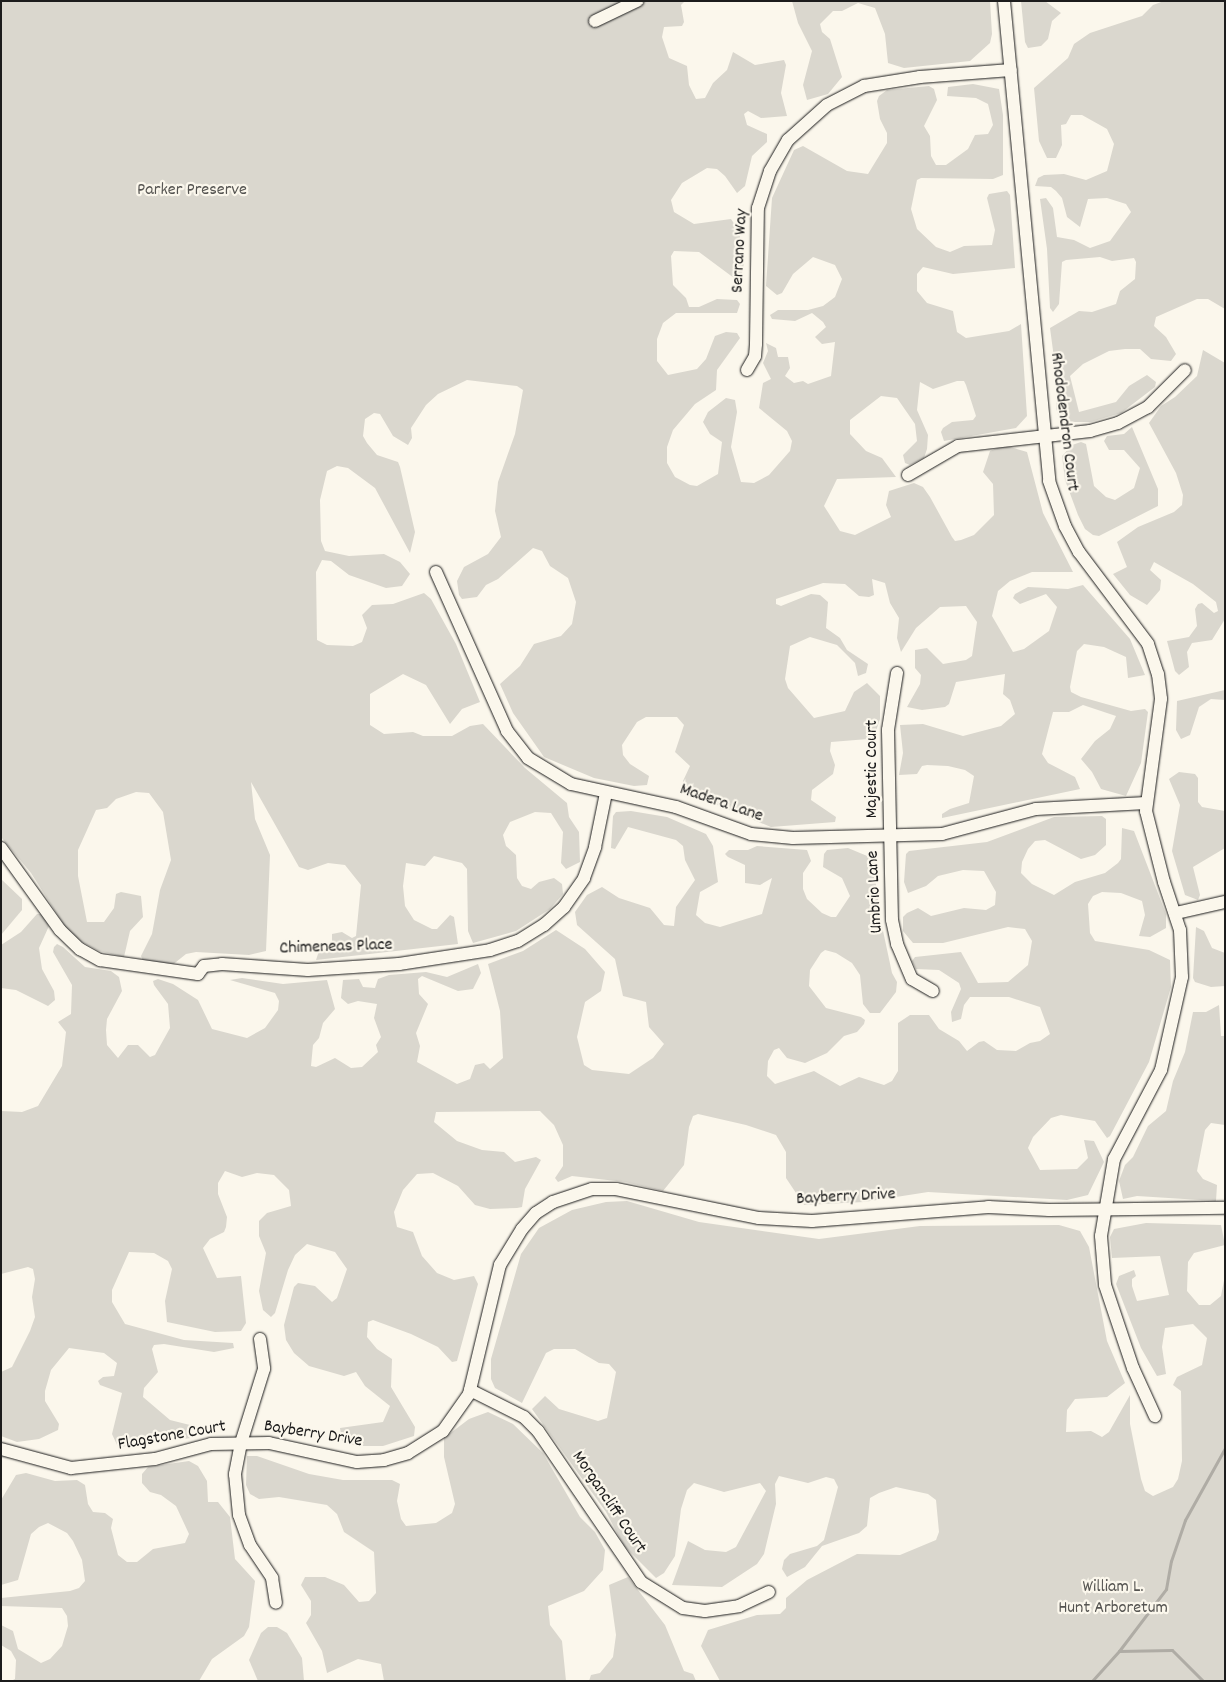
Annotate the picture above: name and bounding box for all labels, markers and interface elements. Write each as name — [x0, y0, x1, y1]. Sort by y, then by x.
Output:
park label: Parker Preserve — [137, 180, 247, 202]
street label: Serrano Way — [728, 208, 754, 294]
street label: Rhododendron Court — [1044, 351, 1082, 493]
street label: Majestic Court — [862, 720, 884, 818]
street label: Madera Lane — [677, 780, 765, 828]
street label: Umbrio Lane — [863, 850, 889, 934]
street label: Chimeneas Place — [279, 935, 393, 961]
street label: Bayberry Drive — [796, 1185, 896, 1211]
street label: Flagstone Court — [116, 1417, 228, 1457]
street label: Bayberry Drive — [262, 1417, 364, 1453]
street label: Morgancliff Court — [566, 1448, 650, 1558]
park label: William L. Hunt Arboretum — [1058, 1578, 1168, 1620]

